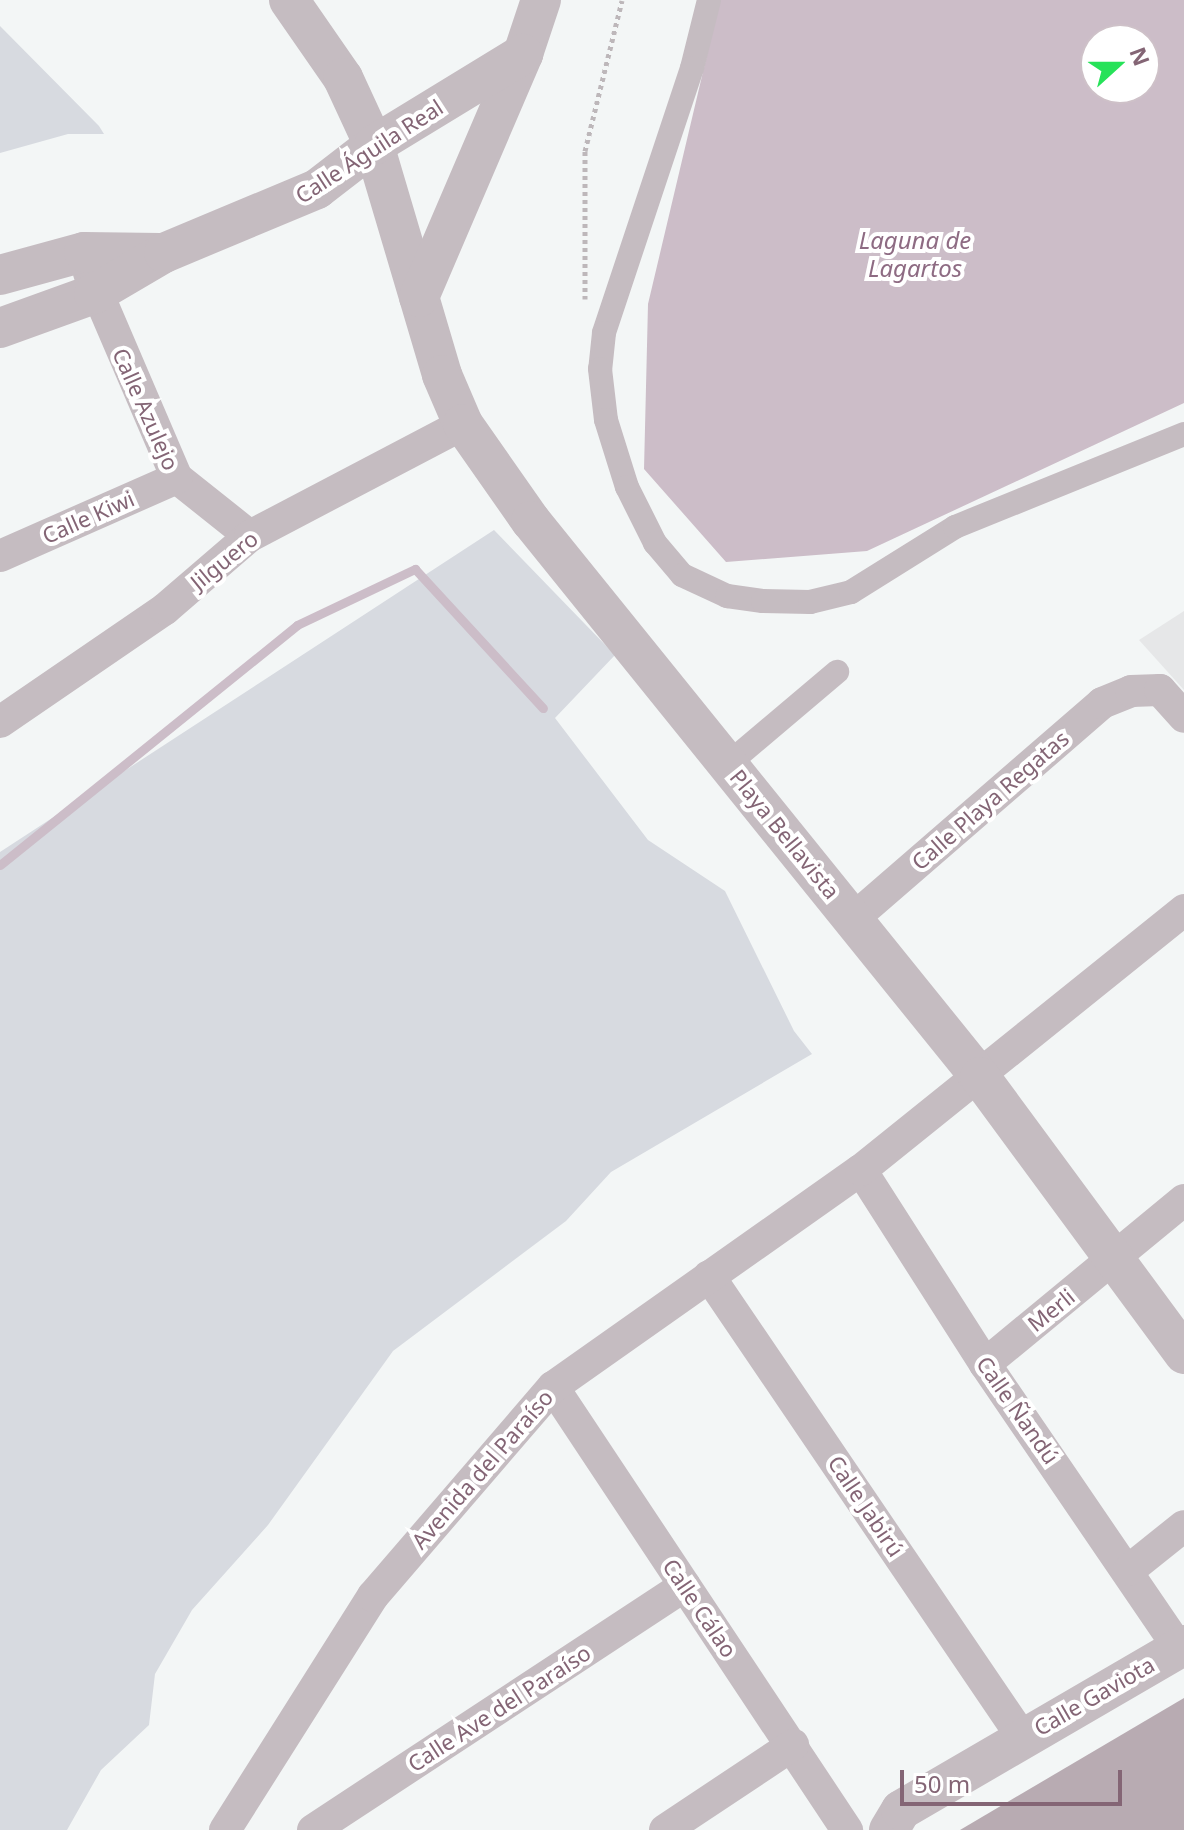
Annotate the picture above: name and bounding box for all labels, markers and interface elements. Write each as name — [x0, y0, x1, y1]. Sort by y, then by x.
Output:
north arrow — [1080, 24, 1160, 104]
text: N — [1123, 42, 1158, 70]
street label: Calle Águila Real — [290, 94, 448, 208]
water label: Laguna de Lagartos — [859, 226, 971, 282]
street label: Calle Azulejo — [107, 344, 185, 474]
street label: Calle Kiwi — [38, 485, 138, 549]
street label: Jilguero — [185, 525, 263, 595]
street label: Calle Playa Regatas — [906, 725, 1074, 875]
street label: Playa Bellavista — [725, 764, 845, 904]
street label: Merli — [1022, 1283, 1080, 1337]
street label: Calle Ñandú — [971, 1351, 1065, 1469]
street label: Avenida del Paraíso — [406, 1384, 558, 1554]
street label: Calle Jabirú — [823, 1451, 909, 1561]
street label: Calle Cálao — [657, 1554, 743, 1662]
street label: Calle Ave del Paraíso — [403, 1639, 595, 1777]
street label: Calle Gaviota — [1029, 1651, 1159, 1741]
scale bar — [904, 1754, 1126, 1804]
text: 50 m — [914, 1767, 970, 1800]

